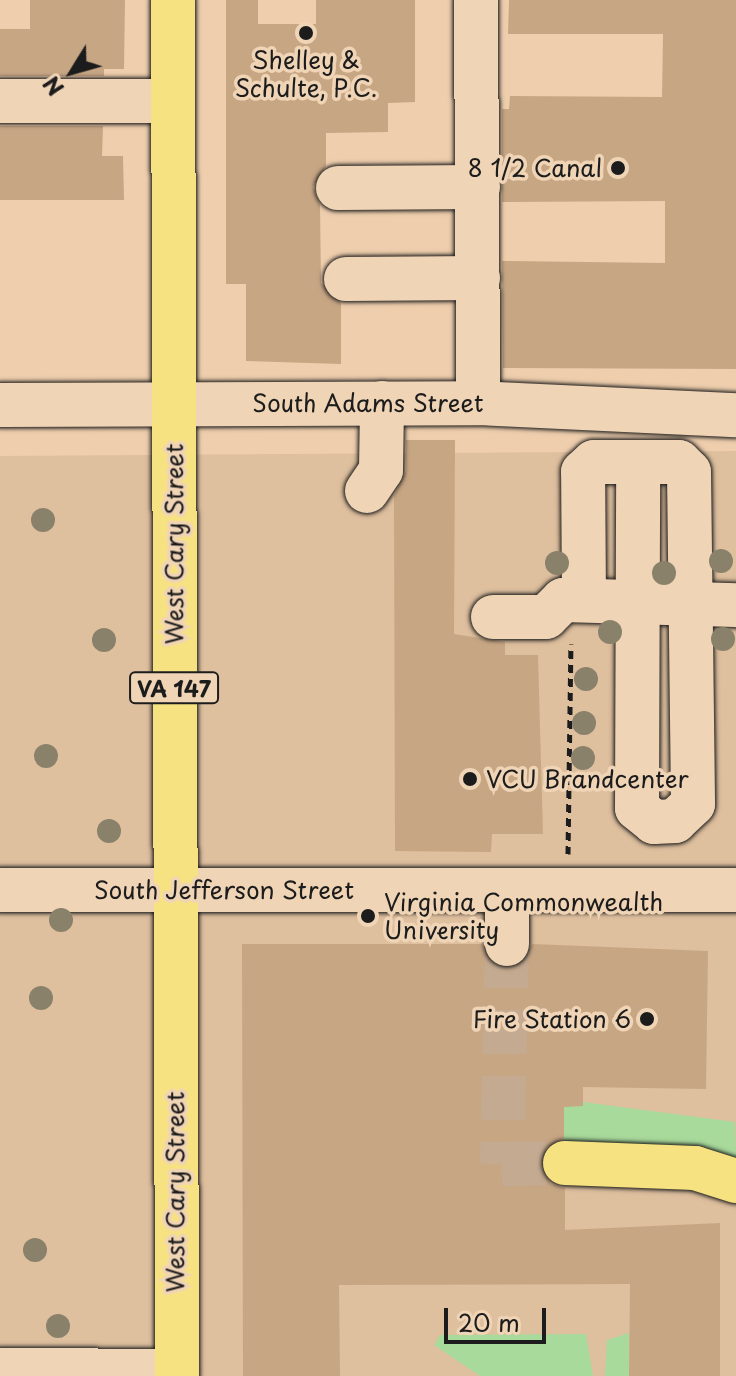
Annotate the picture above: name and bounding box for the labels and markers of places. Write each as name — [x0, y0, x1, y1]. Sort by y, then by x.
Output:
marker: Shelley & Schulte, P.C. — [297, 24, 315, 42]
place label: Shelley & Schulte, P.C. — [234, 46, 378, 102]
place label: 8 1/2 Canal — [466, 154, 602, 182]
marker: 8 1/2 Canal — [609, 159, 627, 177]
place label: VCU Brandcenter — [486, 765, 691, 793]
marker: VCU Brandcenter — [461, 770, 479, 788]
place label: Virginia Commonwealth University — [384, 888, 663, 944]
marker: Virginia Commonwealth University — [359, 907, 377, 925]
place label: Fire Station 6 — [472, 1005, 631, 1033]
marker: Fire Station 6 — [638, 1010, 656, 1028]

